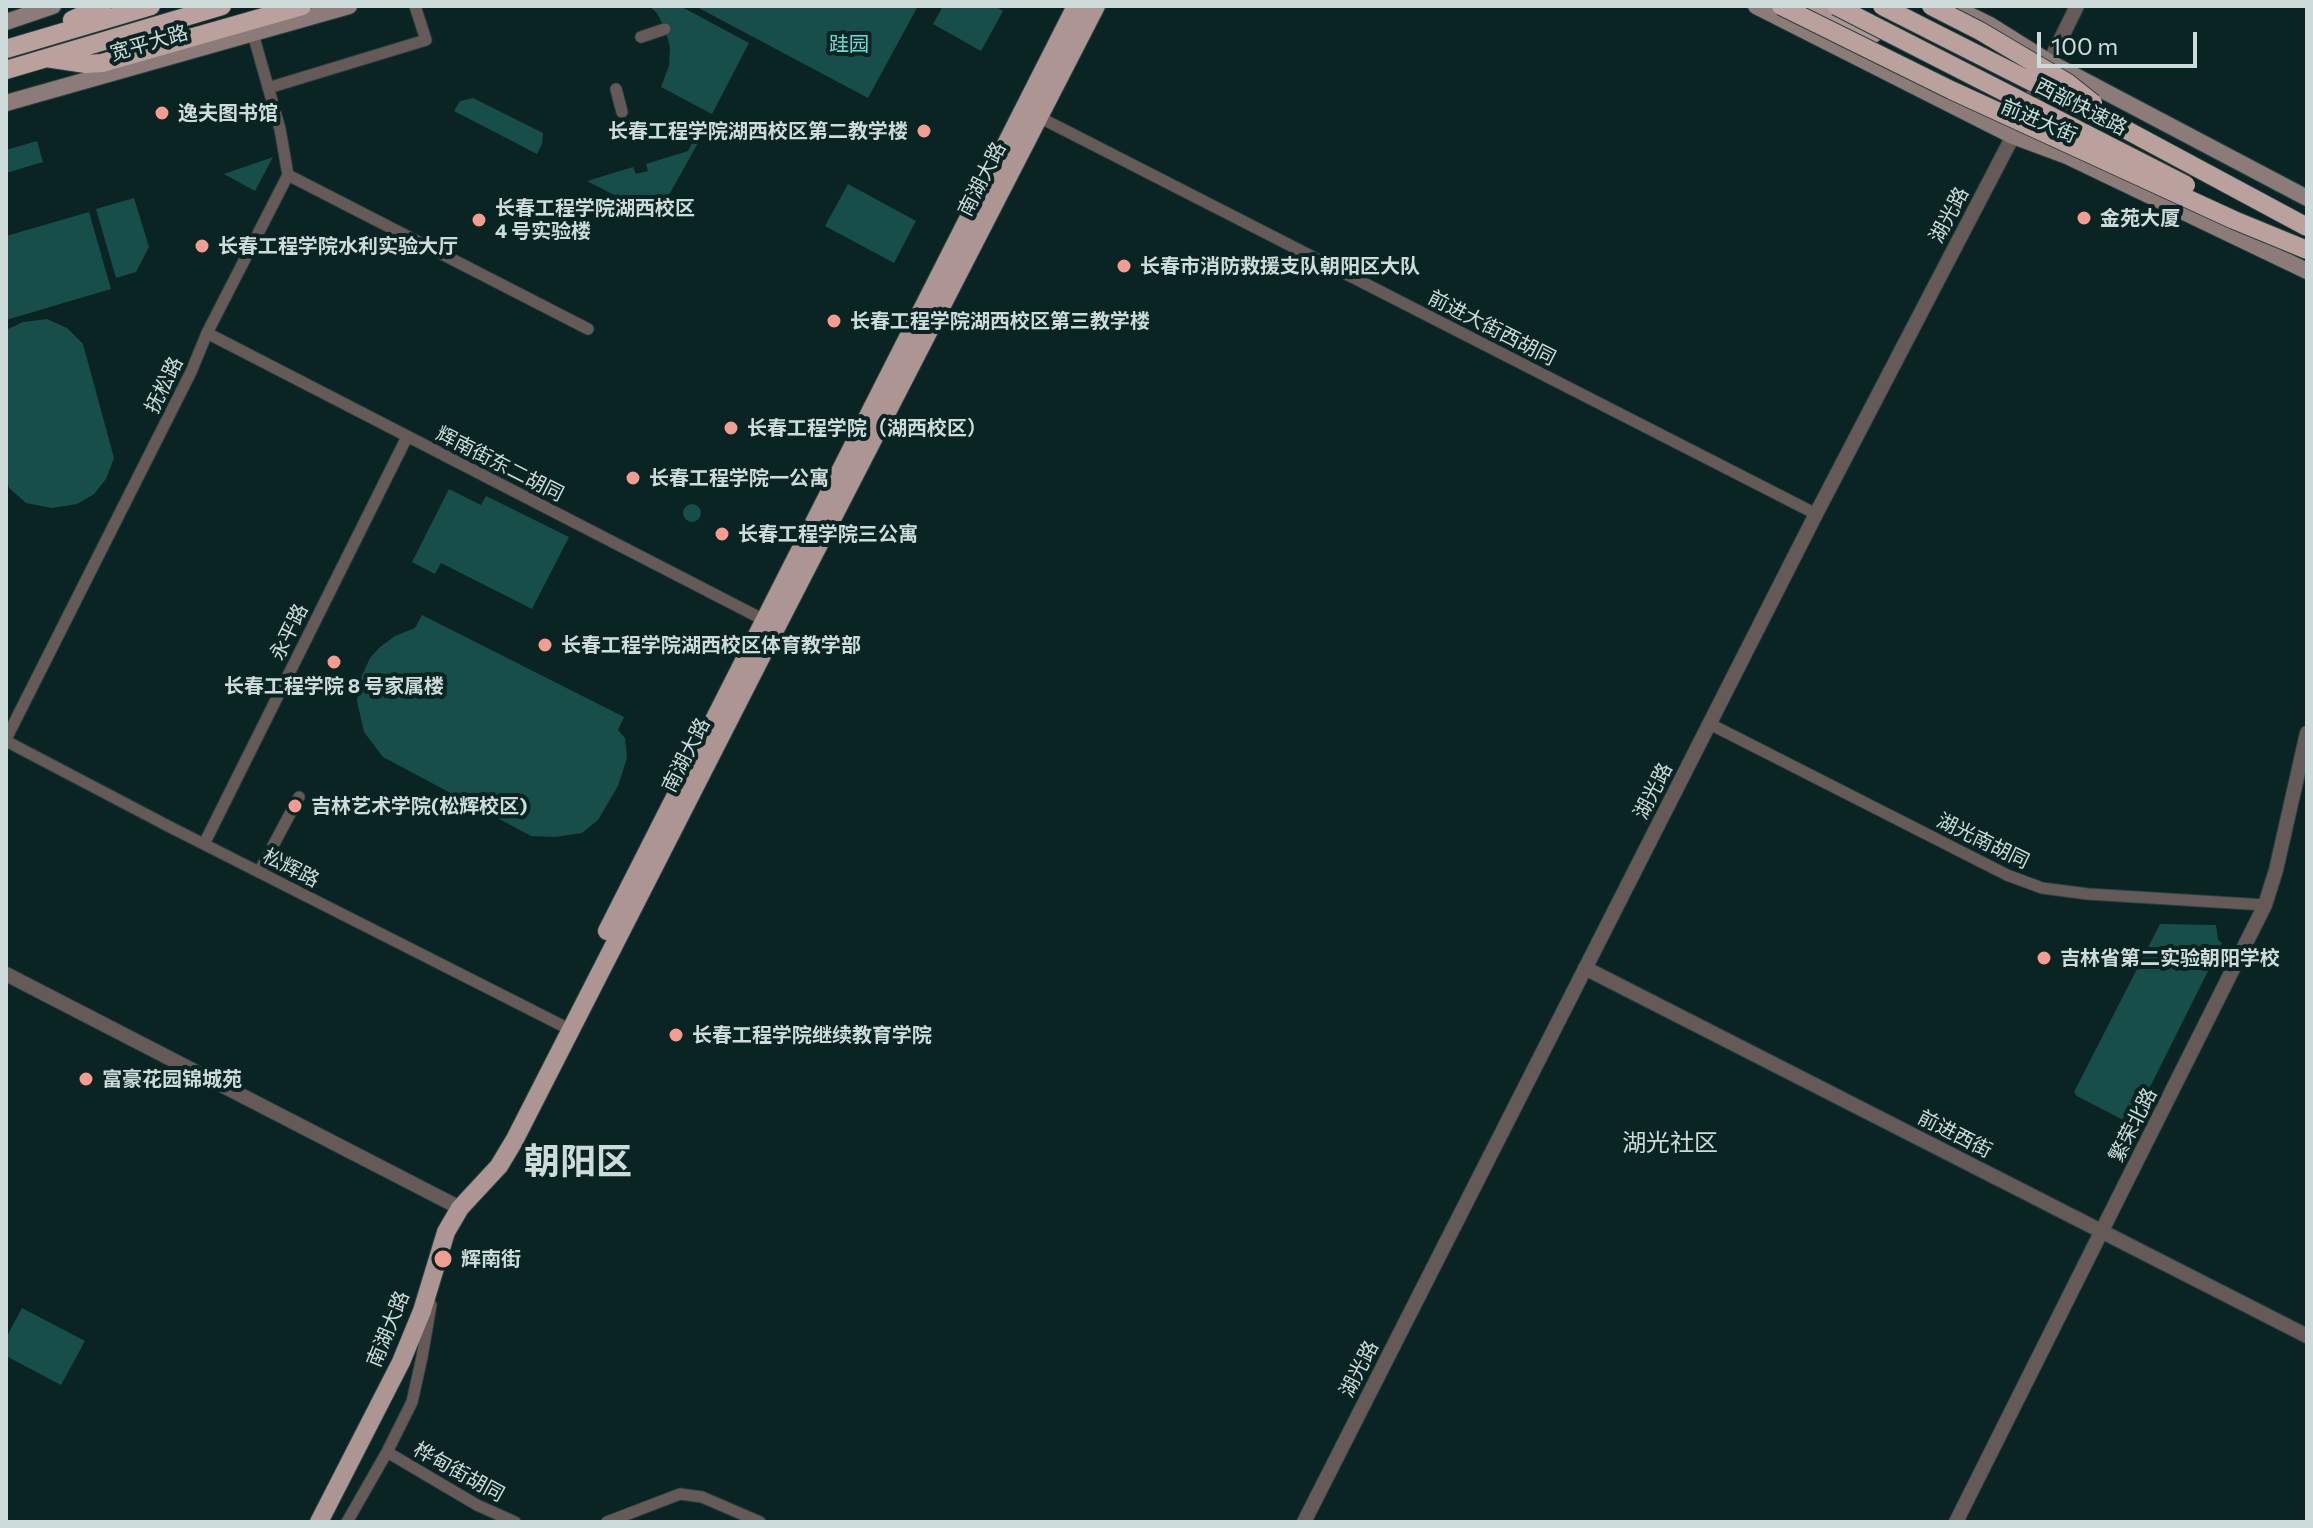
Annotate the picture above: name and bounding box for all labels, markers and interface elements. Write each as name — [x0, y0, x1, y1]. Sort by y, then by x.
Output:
scale bar — [2041, 16, 2201, 66]
street label: 宽平大路 — [107, 20, 191, 66]
text: 100 m — [2051, 31, 2118, 60]
park label: 跬园 — [829, 32, 869, 56]
street label: 西部快速路 — [2031, 74, 2131, 140]
street label: 前进大街 — [1997, 94, 2081, 148]
place label: 逸夫图书馆 — [178, 101, 278, 125]
marker: 逸夫图书馆 — [153, 104, 171, 122]
place label: 长春工程学院湖西校区第二教学楼 — [608, 119, 908, 143]
marker: 长春工程学院湖西校区第二教学楼 — [915, 122, 933, 140]
street label: 南湖大路 — [953, 138, 1011, 220]
street label: 湖光路 — [1924, 183, 1974, 247]
place label: 长春工程学院湖西校区 4 号实验楼 — [495, 196, 695, 243]
place label: 金苑大厦 — [2100, 206, 2180, 230]
marker: 金苑大厦 — [2075, 209, 2093, 227]
marker: 长春工程学院湖西校区 4 号实验楼 — [470, 211, 488, 229]
place label: 长春工程学院水利实验大厅 — [218, 234, 458, 258]
marker: 长春工程学院水利实验大厅 — [193, 237, 211, 255]
place label: 长春市消防救援支队朝阳区大队 — [1140, 254, 1420, 278]
marker: 长春市消防救援支队朝阳区大队 — [1115, 257, 1133, 275]
street label: 前进大街西胡同 — [1424, 286, 1560, 370]
place label: 长春工程学院湖西校区第三教学楼 — [850, 309, 1150, 333]
marker: 长春工程学院湖西校区第三教学楼 — [825, 312, 843, 330]
street label: 抚松路 — [140, 353, 188, 417]
place label: 长春工程学院（湖西校区） — [747, 416, 987, 440]
marker: 长春工程学院（湖西校区） — [722, 419, 740, 437]
street label: 辉南街东二胡同 — [432, 422, 568, 506]
place label: 长春工程学院一公寓 — [649, 466, 829, 490]
marker: 长春工程学院一公寓 — [624, 469, 642, 487]
place label: 长春工程学院三公寓 — [738, 522, 918, 546]
marker: 长春工程学院三公寓 — [713, 525, 731, 543]
street label: 永平路 — [265, 600, 313, 664]
place label: 长春工程学院湖西校区体育教学部 — [561, 633, 861, 657]
marker: 长春工程学院湖西校区体育教学部 — [536, 636, 554, 654]
marker: 长春工程学院 8 号家属楼 — [325, 653, 343, 671]
place label: 长春工程学院 8 号家属楼 — [224, 674, 444, 698]
street label: 南湖大路 — [657, 714, 715, 796]
street label: 湖光路 — [1629, 759, 1677, 823]
place label: 吉林艺术学院(松辉校区) — [311, 794, 527, 818]
marker: 吉林艺术学院(松辉校区) — [286, 797, 304, 815]
street label: 湖光南胡同 — [1933, 808, 2033, 874]
street label: 松辉路 — [259, 844, 323, 892]
place label: 吉林省第二实验朝阳学校 — [2060, 946, 2280, 970]
marker: 吉林省第二实验朝阳学校 — [2035, 949, 2053, 967]
place label: 长春工程学院继续教育学院 — [692, 1023, 932, 1047]
marker: 长春工程学院继续教育学院 — [667, 1026, 685, 1044]
place label: 富豪花园锦城苑 — [102, 1067, 242, 1091]
marker: 富豪花园锦城苑 — [77, 1070, 95, 1088]
street label: 繁荣北路 — [2104, 1084, 2162, 1166]
street label: 前进西街 — [1914, 1105, 1996, 1163]
district label: 湖光社区 — [1622, 1129, 1718, 1157]
district label: 朝阳区 — [524, 1140, 632, 1184]
place label: 辉南街 — [461, 1247, 521, 1271]
marker: 辉南街 — [432, 1248, 454, 1270]
street label: 南湖大路 — [362, 1287, 414, 1371]
street label: 湖光路 — [1335, 1337, 1383, 1401]
street label: 桦甸街胡同 — [409, 1437, 509, 1507]

